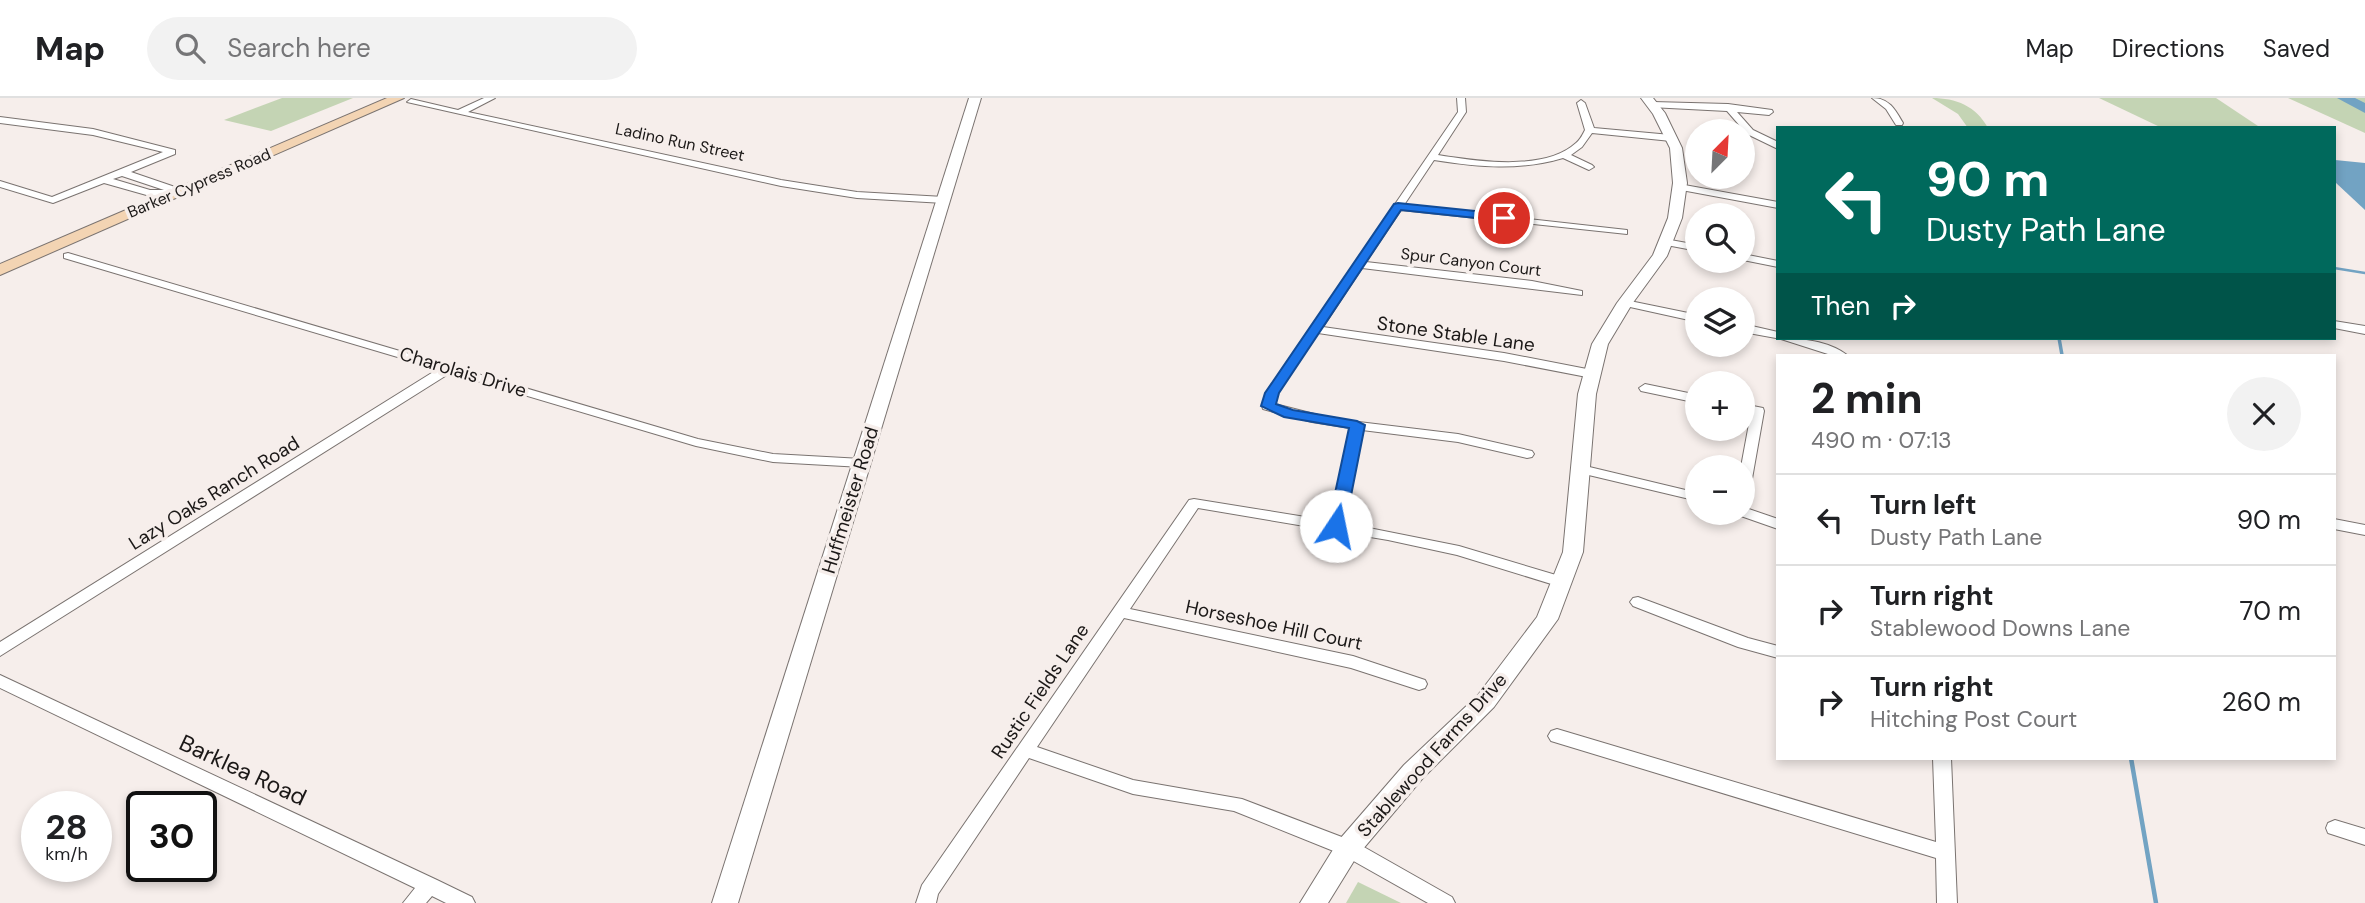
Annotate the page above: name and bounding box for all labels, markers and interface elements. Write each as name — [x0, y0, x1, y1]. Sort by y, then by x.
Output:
search box — [147, 17, 637, 80]
text: Map — [35, 27, 105, 70]
icon: search — [171, 29, 209, 67]
text: Search here — [227, 31, 371, 65]
text: Map — [2026, 33, 2074, 64]
text: Directions — [2112, 33, 2225, 64]
text: Saved — [2263, 33, 2330, 64]
street label: Ladino Run Street — [614, 118, 746, 166]
north arrow — [1685, 119, 1755, 189]
map controls — [1685, 119, 1755, 525]
street label: Barker Cypress Road — [124, 143, 274, 223]
text: 90 m — [1926, 147, 2049, 211]
icon: left — [1811, 154, 1902, 245]
pin — [1474, 188, 1534, 248]
icon: arrive — [1485, 199, 1523, 237]
button: search — [1685, 203, 1755, 273]
text: Dusty Path Lane — [1926, 209, 2166, 251]
street label: Spur Canyon Court — [1400, 243, 1542, 281]
button: layers — [1685, 287, 1755, 357]
icon: right — [1884, 287, 1922, 325]
text: Then — [1811, 289, 1870, 323]
street label: Stone Stable Lane — [1376, 311, 1536, 357]
street label: Charolais Drive — [396, 341, 530, 403]
button: + — [1685, 371, 1755, 441]
text: 2 min — [1811, 371, 1922, 426]
button: close — [2227, 377, 2301, 451]
street label: Huffmeister Road — [816, 423, 884, 577]
text: 490 m · 07:13 — [1811, 425, 1952, 455]
street label: Lazy Oaks Ranch Road — [124, 430, 304, 556]
button: − — [1685, 455, 1755, 525]
text: Turn left — [1870, 488, 1977, 522]
position arrow — [1299, 489, 1373, 563]
icon: left — [1811, 501, 1849, 539]
text: 90 m — [2237, 503, 2301, 537]
text: Dusty Path Lane — [1870, 522, 2042, 552]
text: Turn right — [1870, 579, 1994, 613]
icon: right — [1811, 592, 1849, 630]
street label: Horseshoe Hill Court — [1183, 594, 1365, 656]
text: 70 m — [2240, 594, 2301, 628]
text: Stablewood Downs Lane — [1870, 613, 2130, 643]
street label: Rustic Fields Lane — [986, 619, 1094, 763]
street label: Stablewood Farms Drive — [1352, 668, 1512, 842]
text: Turn right — [1870, 670, 1994, 704]
icon: right — [1811, 683, 1849, 721]
text: 260 m — [2222, 685, 2301, 719]
text: Hitching Post Court — [1870, 704, 2077, 734]
street label: Barklea Road — [175, 727, 311, 813]
speed limit sign: 30 — [126, 791, 217, 882]
text: 28 — [45, 804, 88, 850]
text: km/h — [45, 842, 88, 866]

